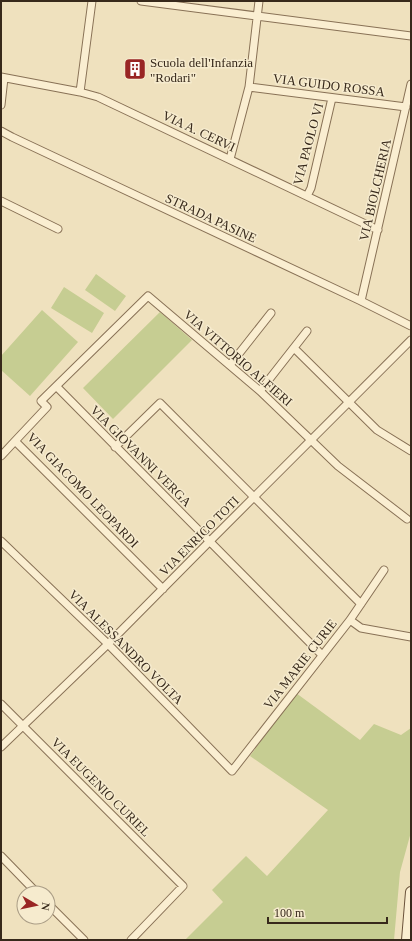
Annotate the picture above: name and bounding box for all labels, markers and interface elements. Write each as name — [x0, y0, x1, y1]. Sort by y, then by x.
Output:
place label: Scuola dell'Infanzia "Rodari" — [150, 55, 253, 85]
building icon: Scuola dell'Infanzia "Rodari" — [122, 56, 148, 82]
street label: VIA GUIDO ROSSA — [272, 71, 386, 99]
street label: VIA PAOLO VI — [290, 101, 326, 187]
street label: VIA A. CERVI — [160, 108, 238, 154]
street label: VIA BIOLCHERIA — [356, 137, 394, 243]
street label: STRADA PASINE — [163, 190, 259, 246]
street label: VIA VITTORIO ALFIERI — [181, 307, 295, 409]
street label: VIA GIOVANNI VERGA — [87, 402, 195, 510]
street label: VIA GIACOMO LEOPARDI — [24, 429, 142, 551]
street label: VIA ENRICO TOTI — [156, 493, 242, 579]
street label: VIA ALESSANDRO VOLTA — [66, 587, 187, 708]
street label: VIA MARIE CURIE — [260, 616, 340, 712]
street label: VIA EUGENIO CURIEL — [48, 734, 154, 840]
north arrow — [16, 885, 56, 925]
scale bar — [268, 899, 387, 925]
text: N — [39, 902, 52, 911]
text: 100 m — [274, 906, 305, 920]

